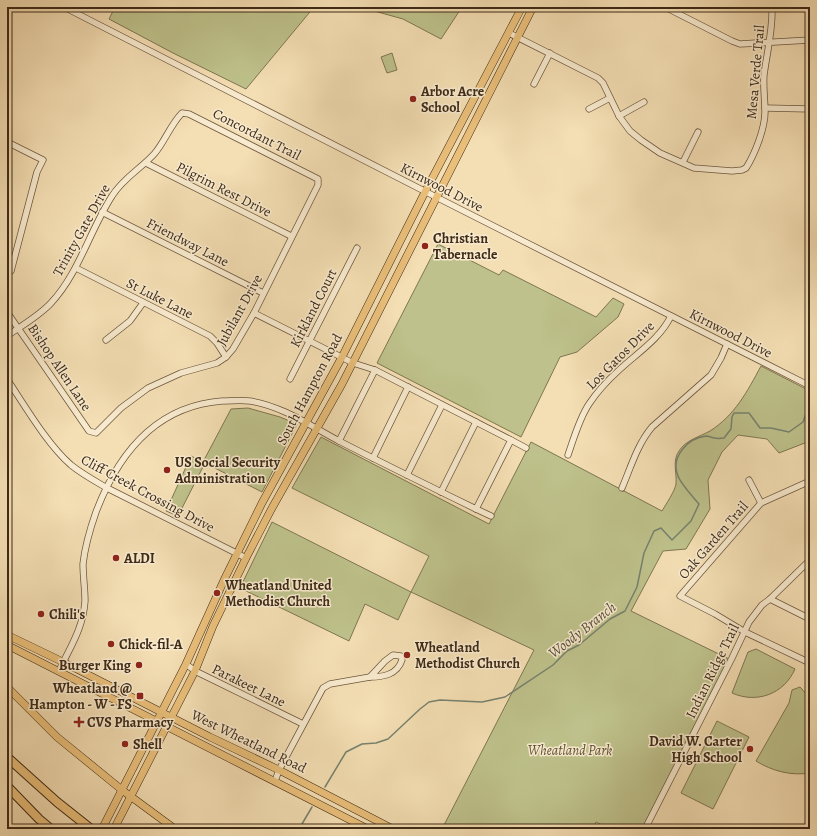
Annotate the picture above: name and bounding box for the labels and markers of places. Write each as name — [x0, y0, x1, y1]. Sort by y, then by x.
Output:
place label: Arbor Acre School — [420, 82, 485, 117]
marker: Arbor Acre School — [408, 94, 418, 104]
place label: Christian Tabernacle — [433, 229, 498, 264]
marker: Christian Tabernacle — [420, 241, 430, 251]
place label: US Social Security Administration — [174, 453, 281, 488]
marker: US Social Security Administration — [162, 465, 172, 475]
place label: ALDI — [123, 549, 155, 568]
marker: ALDI — [111, 553, 121, 563]
place label: Wheatland United Methodist Church — [224, 576, 332, 611]
marker: Wheatland United Methodist Church — [212, 588, 222, 598]
place label: Chili's — [49, 605, 86, 624]
marker: Chili's — [36, 609, 46, 619]
place label: Chick-fil-A — [119, 635, 183, 654]
place label: Wheatland Methodist Church — [414, 638, 520, 673]
marker: Chick-fil-A — [106, 639, 116, 649]
marker: Wheatland Methodist Church — [402, 650, 412, 660]
place label: Burger King — [59, 656, 132, 675]
marker: Burger King — [134, 660, 144, 670]
place label: Wheatland @ Hampton - W - FS — [29, 679, 132, 714]
marker: Wheatland @ Hampton - W - FS — [135, 691, 145, 701]
place label: CVS Pharmacy — [87, 713, 174, 732]
marker: CVS Pharmacy — [74, 717, 84, 727]
place label: David W. Carter High School — [649, 732, 742, 767]
place label: Shell — [133, 735, 162, 754]
marker: Shell — [120, 739, 130, 749]
marker: David W. Carter High School — [745, 744, 755, 754]

